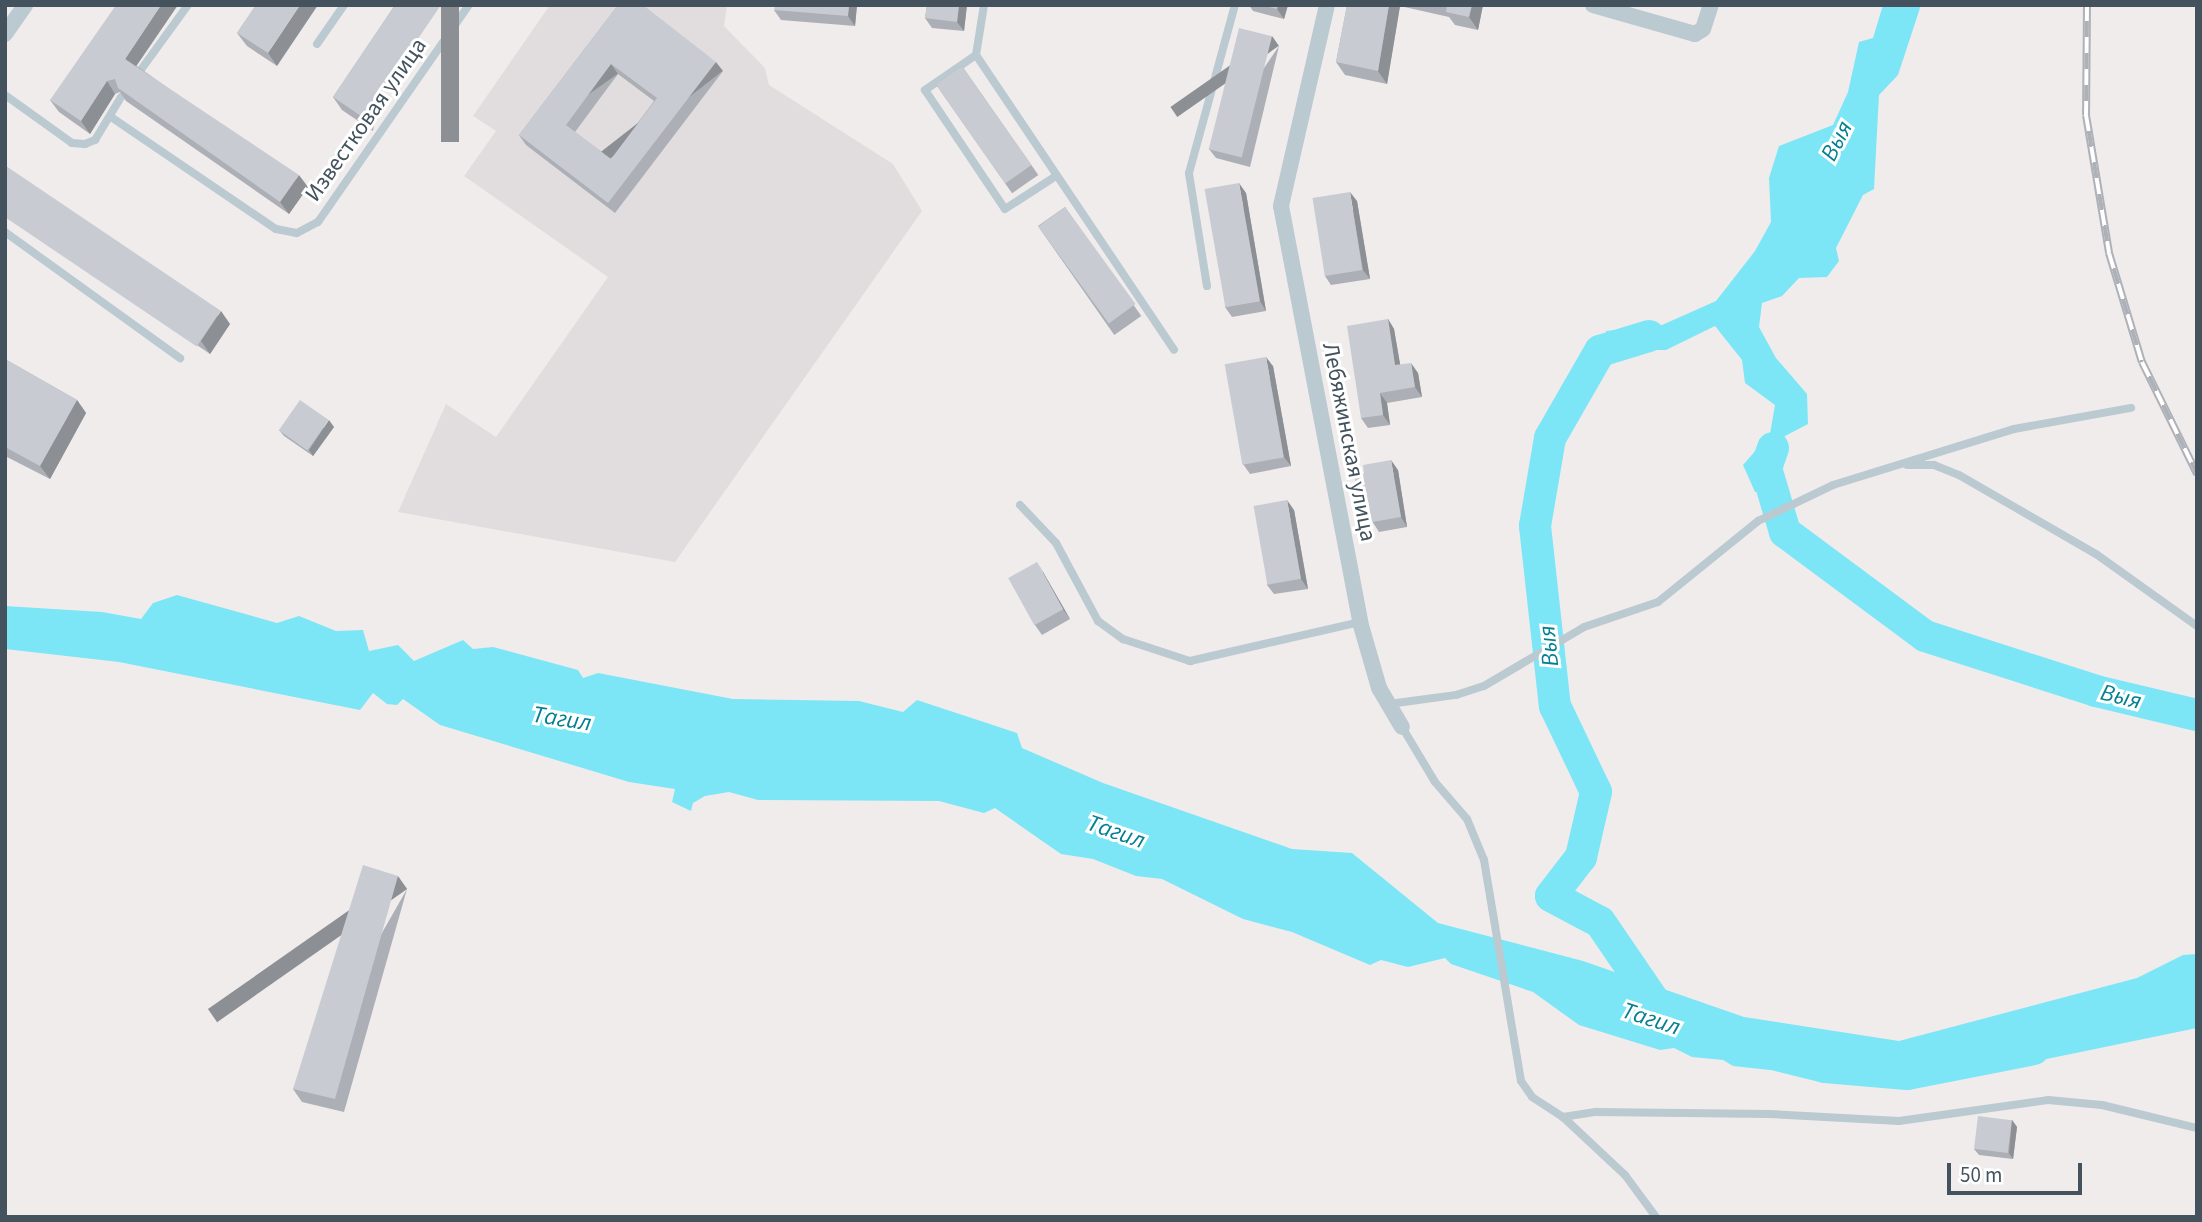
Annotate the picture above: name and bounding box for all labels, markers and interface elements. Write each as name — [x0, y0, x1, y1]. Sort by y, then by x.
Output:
street label: Известковая улица — [299, 33, 433, 207]
water label: Выя — [1815, 116, 1859, 166]
street label: Лебяжинская улица — [1316, 340, 1382, 544]
water label: Выя — [1533, 624, 1565, 668]
water label: Выя — [2098, 678, 2144, 716]
water label: Тагил — [530, 700, 594, 738]
water label: Тагил — [1083, 809, 1149, 855]
water label: Тагил — [1618, 996, 1684, 1042]
scale bar — [1950, 1148, 2085, 1192]
text: 50 m — [1960, 1160, 2002, 1190]

